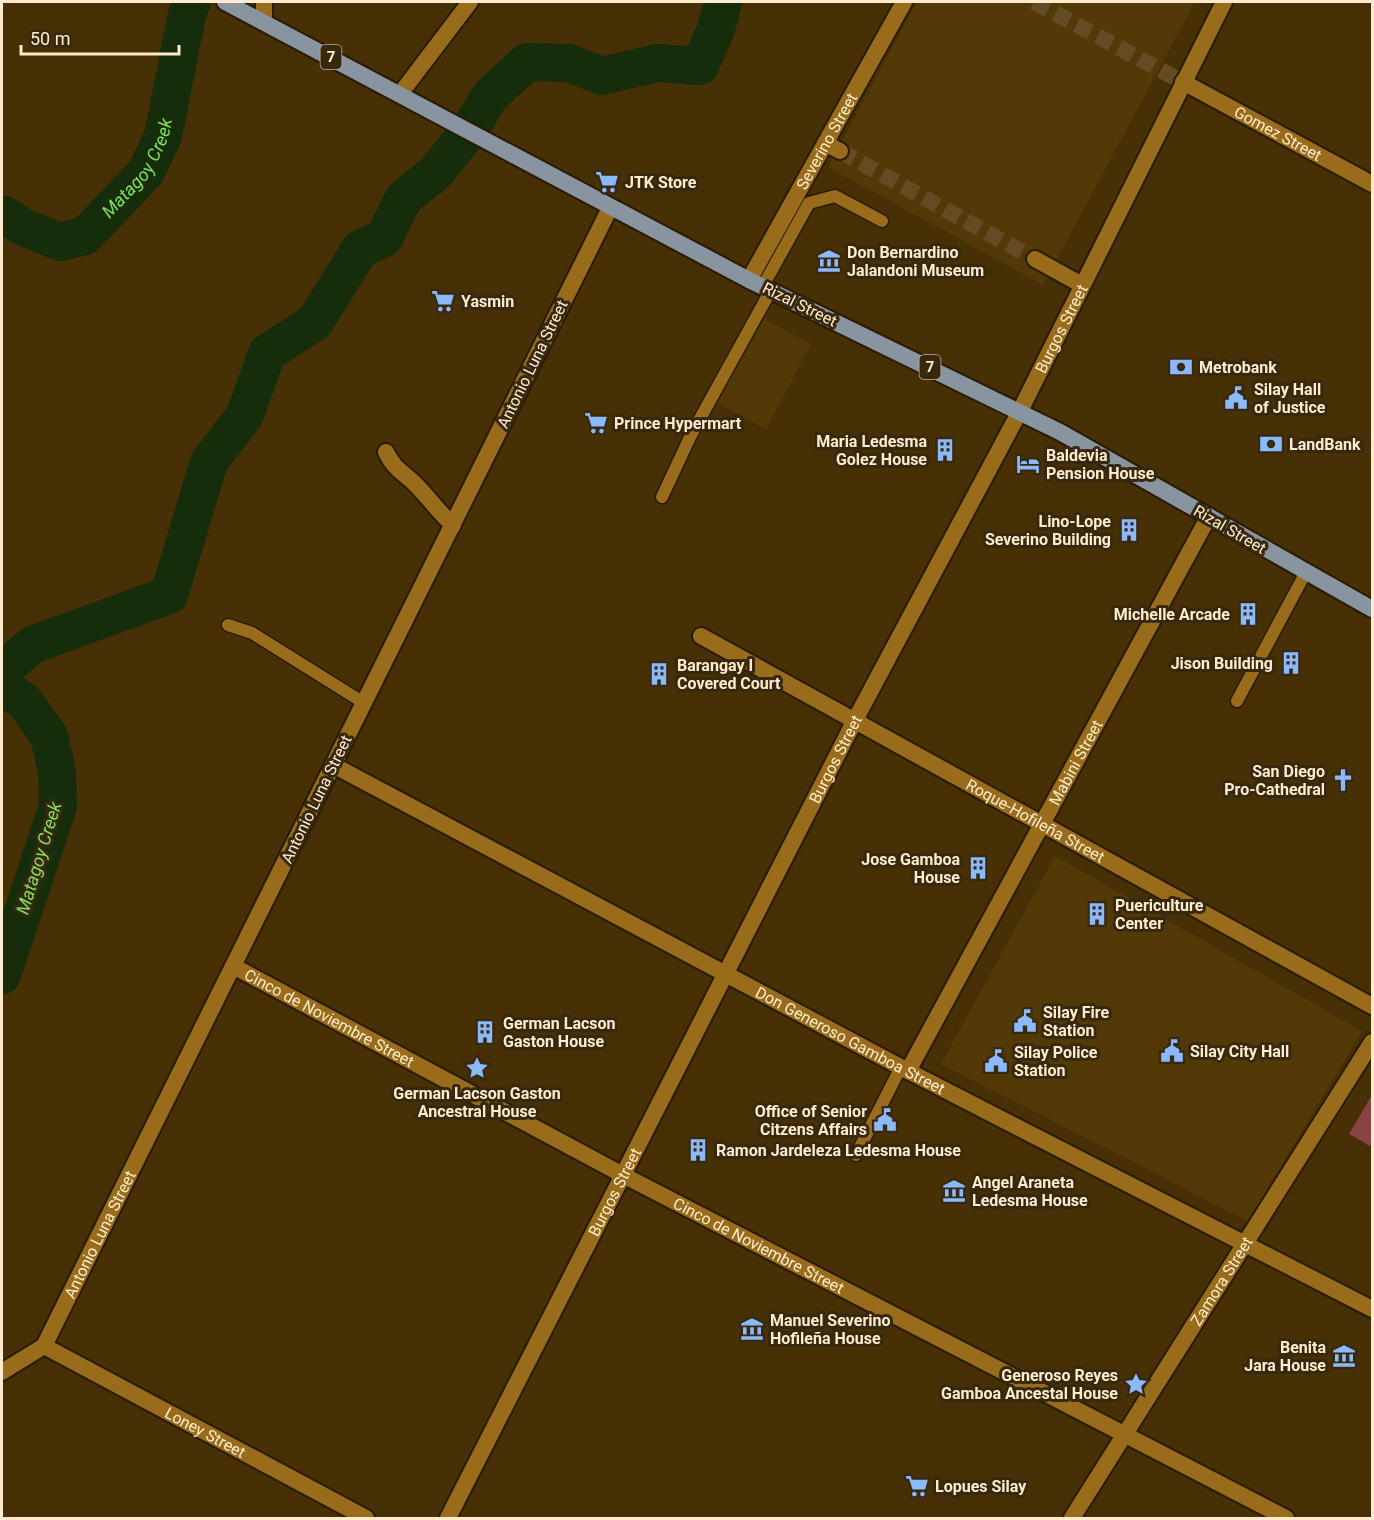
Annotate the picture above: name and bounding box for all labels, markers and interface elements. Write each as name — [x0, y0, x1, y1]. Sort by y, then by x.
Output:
scale bar — [21, 18, 178, 56]
text: 50 m — [30, 28, 70, 49]
road number: 7 — [320, 45, 342, 69]
street label: Severino Street — [792, 90, 861, 193]
street label: Gomez Street — [1231, 102, 1325, 165]
water label: Matagoy Creek — [97, 115, 176, 222]
supermarket icon: JTK Store — [594, 169, 620, 195]
place label: JTK Store — [625, 173, 697, 192]
place label: Don Bernardino Jalandoni Museum — [847, 243, 984, 280]
museum icon: Don Bernardino Jalandoni Museum — [816, 248, 842, 274]
street label: Rizal Street — [759, 278, 840, 331]
street label: Burgos Street — [1031, 281, 1092, 376]
supermarket icon: Yasmin — [430, 288, 456, 314]
place label: Yasmin — [461, 292, 514, 311]
street label: Antonio Luna Street — [493, 297, 572, 431]
bank icon: Metrobank — [1168, 354, 1194, 380]
road number: 7 — [920, 355, 940, 379]
place label: Metrobank — [1199, 358, 1277, 377]
place label: Silay Hall of Justice — [1254, 380, 1326, 417]
public building icon: Silay Hall of Justice — [1223, 385, 1249, 411]
supermarket icon: Prince Hypermart — [583, 410, 609, 436]
place label: Prince Hypermart — [614, 414, 742, 433]
bank icon: LandBank — [1258, 431, 1284, 457]
place label: Maria Ledesma Golez House — [816, 432, 927, 469]
place label: LandBank — [1289, 435, 1361, 454]
building icon: Maria Ledesma Golez House — [932, 437, 958, 463]
place label: Baldevia Pension House — [1046, 446, 1155, 483]
hotel icon: Baldevia Pension House — [1015, 451, 1041, 477]
street label: Rizal Street — [1190, 501, 1269, 558]
place label: Lino-Lope Severino Building — [985, 512, 1111, 549]
building icon: Lino-Lope Severino Building — [1116, 517, 1142, 543]
building icon: Michelle Arcade — [1235, 601, 1261, 627]
place label: Michelle Arcade — [1114, 605, 1230, 624]
building icon: Jison Building — [1278, 650, 1304, 676]
place label: Jison Building — [1171, 654, 1273, 673]
place label: Barangay I Covered Court — [677, 656, 781, 693]
building icon: Barangay I Covered Court — [646, 661, 672, 687]
street label: Burgos Street — [805, 712, 866, 807]
street label: Mabini Street — [1045, 717, 1107, 809]
street label: Antonio Luna Street — [277, 732, 356, 866]
place label: San Diego Pro-Cathedral — [1224, 762, 1325, 799]
church icon: San Diego Pro-Cathedral — [1330, 767, 1356, 793]
street label: Roque-Hofileña Street — [963, 775, 1108, 867]
water label: Matagoy Creek — [11, 798, 66, 917]
place label: Jose Gamboa House — [861, 850, 960, 887]
building icon: Jose Gamboa House — [965, 855, 991, 881]
place label: Puericulture Center — [1115, 896, 1204, 933]
building icon: Puericulture Center — [1084, 901, 1110, 927]
street label: Cinco de Noviembre Street — [241, 965, 417, 1071]
street label: Don Generoso Gamboa Street — [752, 983, 948, 1098]
place label: Silay Fire Station — [1043, 1003, 1110, 1040]
public building icon: Silay Fire Station — [1012, 1008, 1038, 1034]
place label: German Lacson Gaston House — [503, 1014, 616, 1051]
building icon: German Lacson Gaston House — [472, 1019, 498, 1045]
public building icon: Silay City Hall — [1159, 1038, 1185, 1064]
place label: Silay City Hall — [1190, 1042, 1289, 1061]
place label: Silay Police Station — [1014, 1043, 1098, 1080]
public building icon: Silay Police Station — [983, 1048, 1009, 1074]
place icon: German Lacson Gaston Ancestral House — [464, 1055, 490, 1081]
place label: German Lacson Gaston Ancestral House — [393, 1084, 561, 1121]
place label: Office of Senior Citzens Affairs — [755, 1102, 867, 1139]
public building icon: Office of Senior Citzens Affairs — [872, 1107, 898, 1133]
building icon: Ramon Jardeleza Ledesma House — [685, 1137, 711, 1163]
place label: Ramon Jardeleza Ledesma House — [716, 1141, 961, 1160]
street label: Burgos Street — [584, 1145, 645, 1240]
street label: Antonio Luna Street — [60, 1168, 140, 1302]
place label: Angel Araneta Ledesma House — [972, 1173, 1088, 1210]
museum icon: Angel Araneta Ledesma House — [941, 1178, 967, 1204]
street label: Cinco de Noviembre Street — [670, 1194, 847, 1298]
street label: Zamora Street — [1187, 1233, 1257, 1329]
place label: Manuel Severino Hofileña House — [770, 1311, 890, 1348]
museum icon: Manuel Severino Hofileña House — [739, 1316, 765, 1342]
place label: Benita Jara House — [1244, 1338, 1326, 1375]
museum icon: Benita Jara House — [1331, 1343, 1357, 1369]
place label: Generoso Reyes Gamboa Ancestal House — [941, 1366, 1118, 1403]
place icon: Generoso Reyes Gamboa Ancestal House — [1123, 1371, 1149, 1397]
street label: Loney Street — [162, 1403, 249, 1462]
supermarket icon: Lopues Silay — [904, 1473, 930, 1499]
place label: Lopues Silay — [935, 1477, 1027, 1496]

